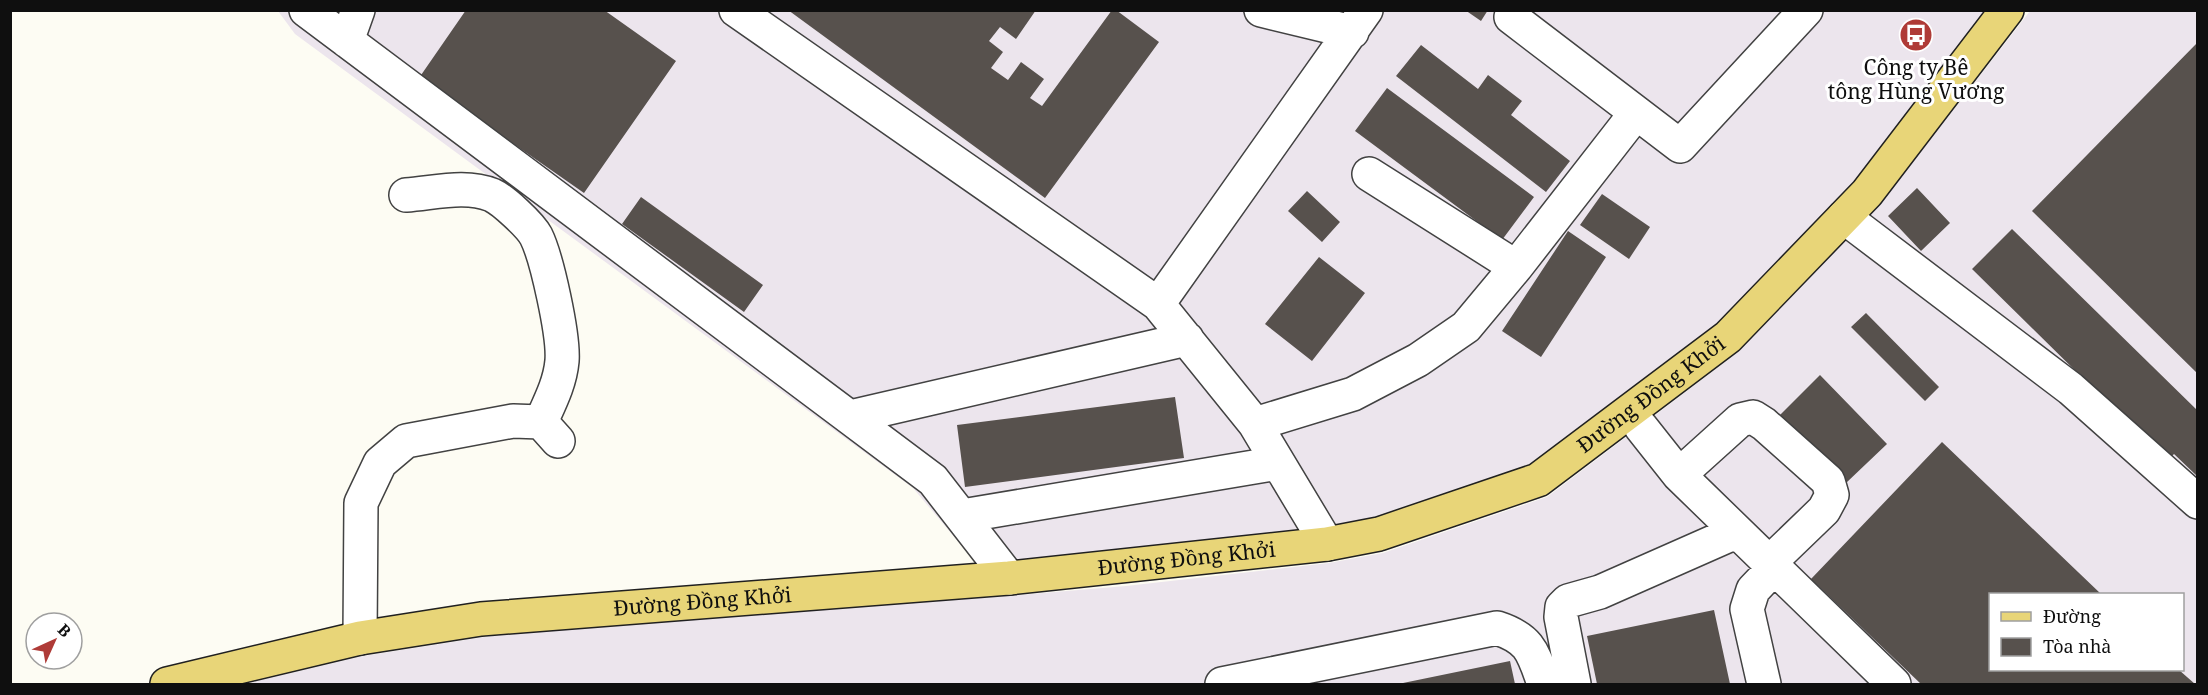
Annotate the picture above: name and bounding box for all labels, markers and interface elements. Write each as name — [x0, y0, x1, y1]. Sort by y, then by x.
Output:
bus stop icon: Công ty Bê tông Hùng Vương — [1898, 17, 1934, 53]
place label: Công ty Bê tông Hùng Vương — [1828, 53, 2005, 105]
street label: Đường Đồng Khởi — [1571, 329, 1731, 459]
street label: Đường Đồng Khởi — [1096, 535, 1277, 581]
street label: Đường Đồng Khởi — [612, 580, 793, 622]
legend — [1989, 593, 2184, 671]
text: Đường — [2043, 604, 2101, 628]
north arrow — [24, 611, 84, 671]
text: B — [53, 619, 76, 642]
text: Tòa nhà — [2043, 634, 2112, 658]

